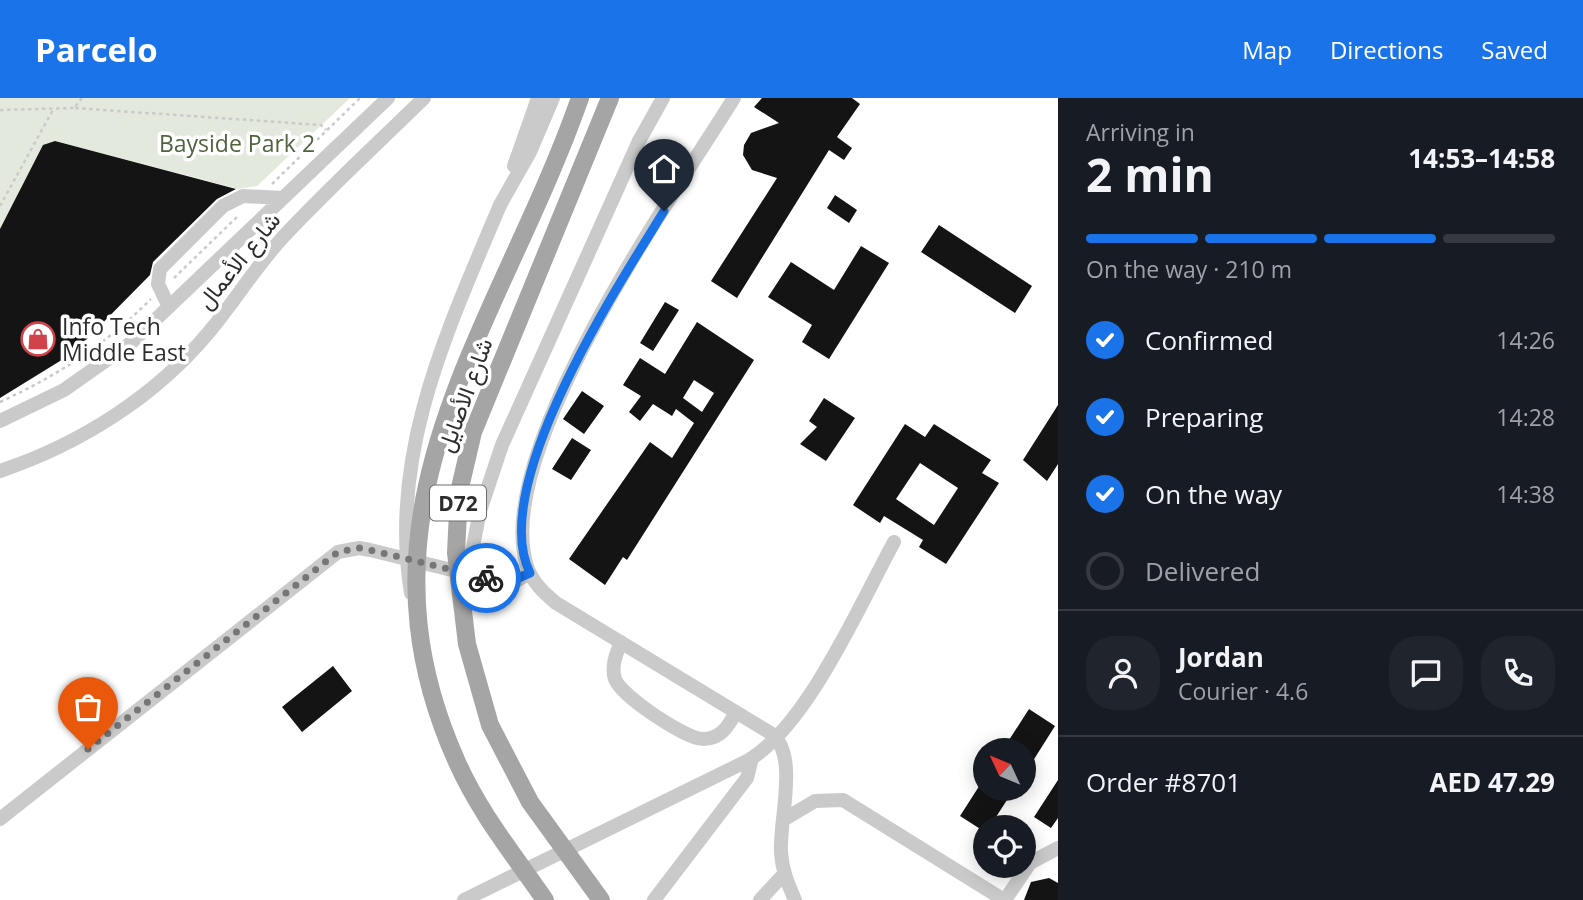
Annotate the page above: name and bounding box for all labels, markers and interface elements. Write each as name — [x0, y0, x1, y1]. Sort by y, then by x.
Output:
text: Parcelo — [35, 27, 158, 72]
text: Map — [1242, 33, 1292, 66]
text: Directions — [1330, 33, 1443, 66]
text: Saved — [1481, 33, 1548, 66]
text: Arriving in — [1086, 116, 1195, 148]
park label: Bayside Park 2 — [159, 127, 315, 159]
pin — [634, 139, 694, 211]
text: 14:53–14:58 — [1408, 140, 1555, 176]
text: 2 min — [1086, 143, 1214, 205]
icon: home — [645, 150, 683, 188]
street label: شارع الأعمال — [189, 205, 288, 316]
text: On the way · 210 m — [1086, 253, 1292, 285]
place label: Info Tech Middle East — [62, 310, 186, 368]
shop icon: Info Tech Middle East — [19, 320, 57, 358]
icon: check — [1086, 321, 1124, 359]
text: Confirmed — [1145, 322, 1273, 358]
text: 14:26 — [1496, 324, 1555, 356]
street label: شارع الأصايل — [429, 333, 500, 457]
icon: check — [1086, 398, 1124, 436]
text: Preparing — [1145, 399, 1263, 435]
text: 14:28 — [1496, 401, 1555, 433]
icon: check — [1086, 475, 1124, 513]
text: On the way — [1145, 476, 1282, 512]
text: 14:38 — [1496, 478, 1555, 510]
road number: D72 — [430, 486, 486, 520]
courier — [451, 543, 521, 613]
text: Delivered — [1145, 553, 1260, 589]
icon: bike — [467, 559, 505, 597]
button: person — [1086, 636, 1160, 710]
button: chat — [1389, 636, 1463, 710]
button: phone — [1481, 636, 1555, 710]
text: Jordan — [1178, 639, 1264, 675]
text: Courier · 4.6 — [1178, 675, 1308, 707]
pin — [58, 677, 118, 749]
icon: bag — [69, 688, 107, 726]
north arrow — [973, 738, 1036, 802]
map controls — [973, 738, 1036, 878]
text: Order #8701 — [1086, 764, 1241, 800]
text: AED 47.29 — [1430, 764, 1555, 800]
button: locate — [973, 815, 1036, 878]

